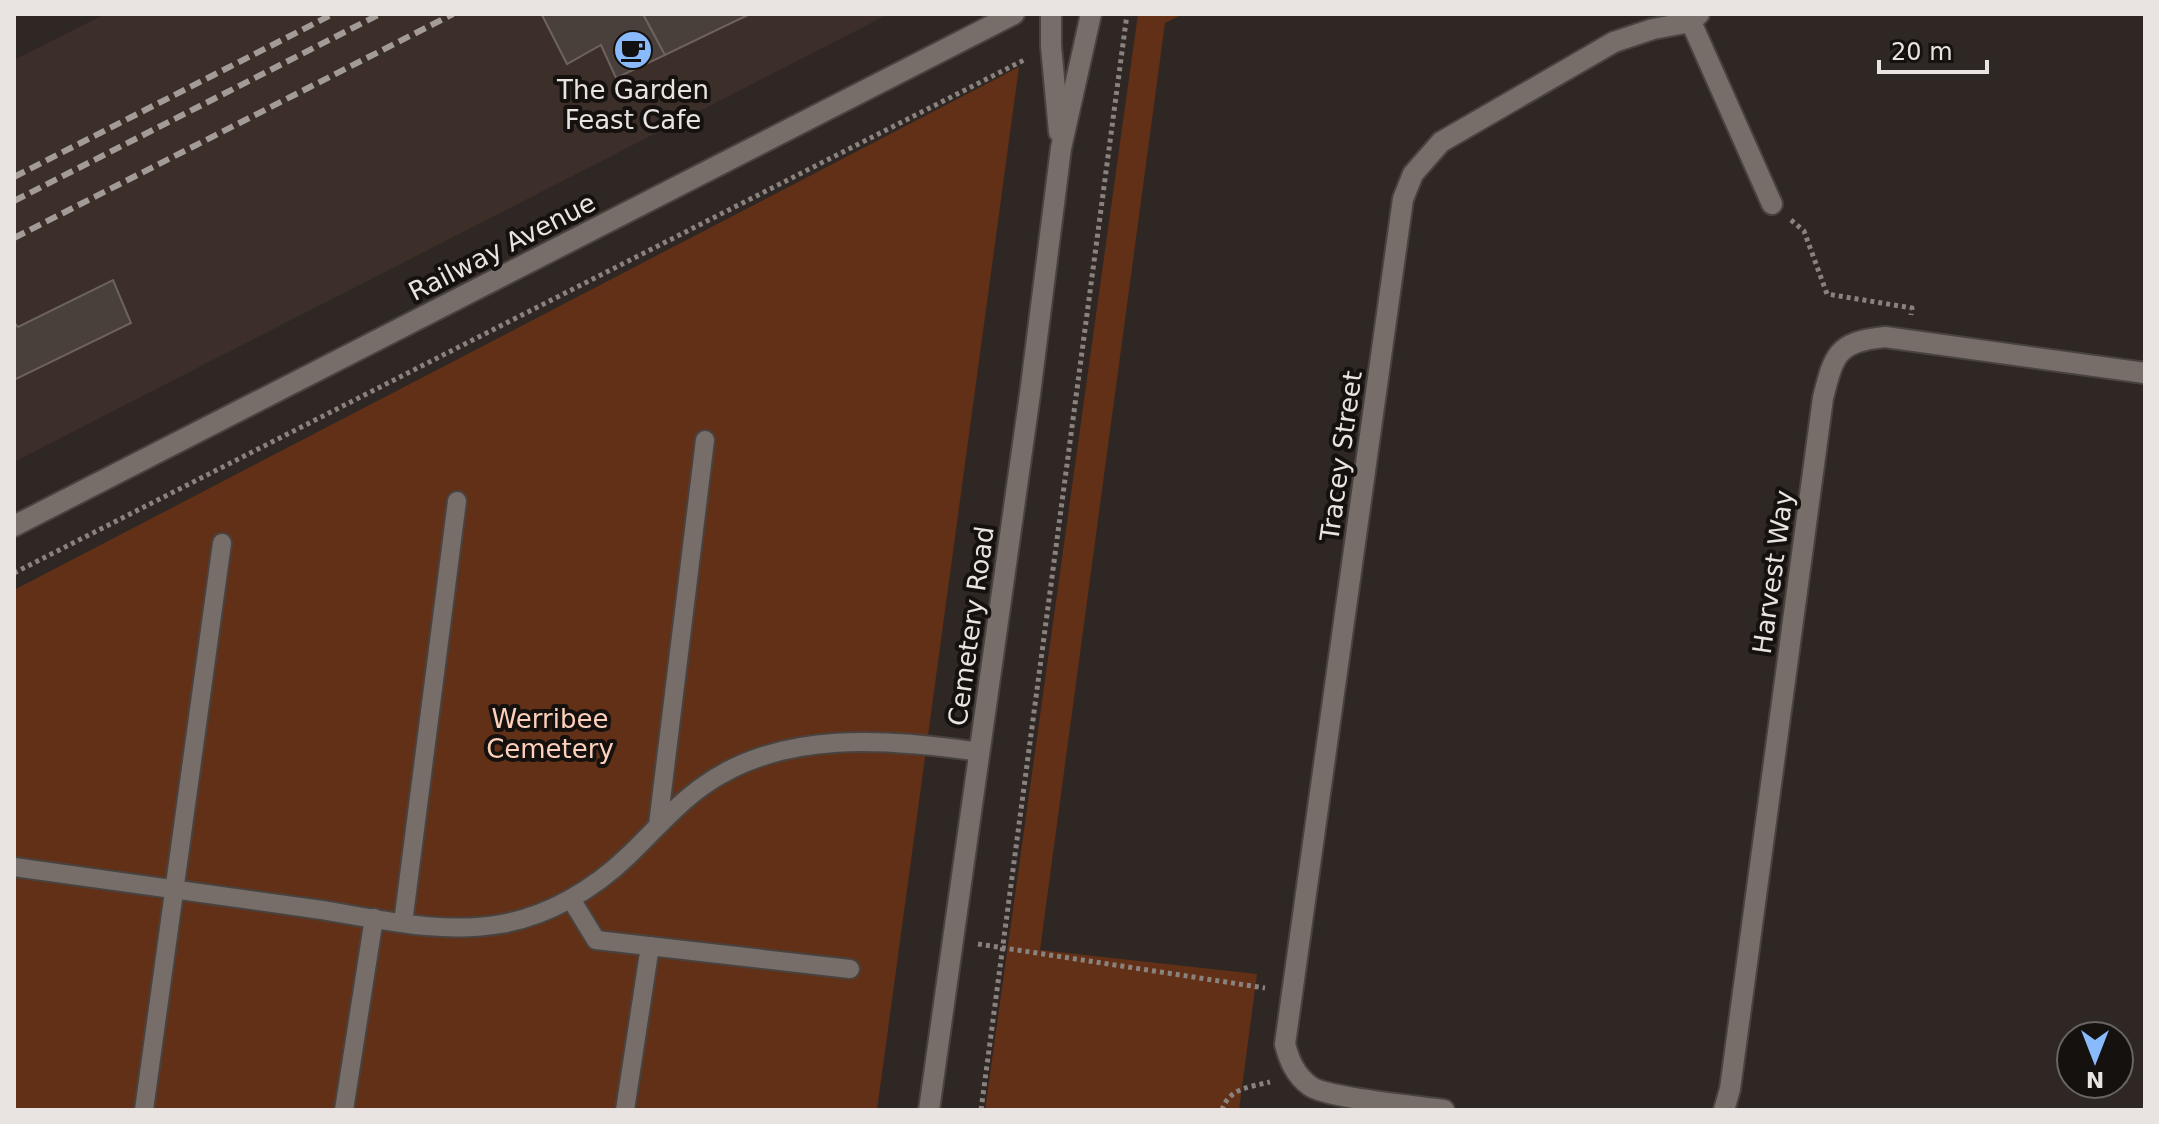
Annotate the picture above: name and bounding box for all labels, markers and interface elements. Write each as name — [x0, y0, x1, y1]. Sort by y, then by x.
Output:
scale bar — [1879, 24, 1987, 74]
cafe icon: The Garden Feast Cafe — [612, 29, 654, 71]
text: 20 m — [1891, 38, 1953, 66]
place label: The Garden Feast Cafe — [556, 75, 709, 135]
street label: Railway Avenue — [404, 187, 600, 307]
street label: Tracey Street — [1314, 369, 1368, 544]
street label: Harvest Way — [1747, 488, 1799, 656]
street label: Cemetery Road — [942, 524, 1000, 728]
park label: Werribee Cemetery — [486, 704, 614, 764]
north arrow — [2055, 1020, 2135, 1100]
text: N — [2086, 1067, 2104, 1092]

